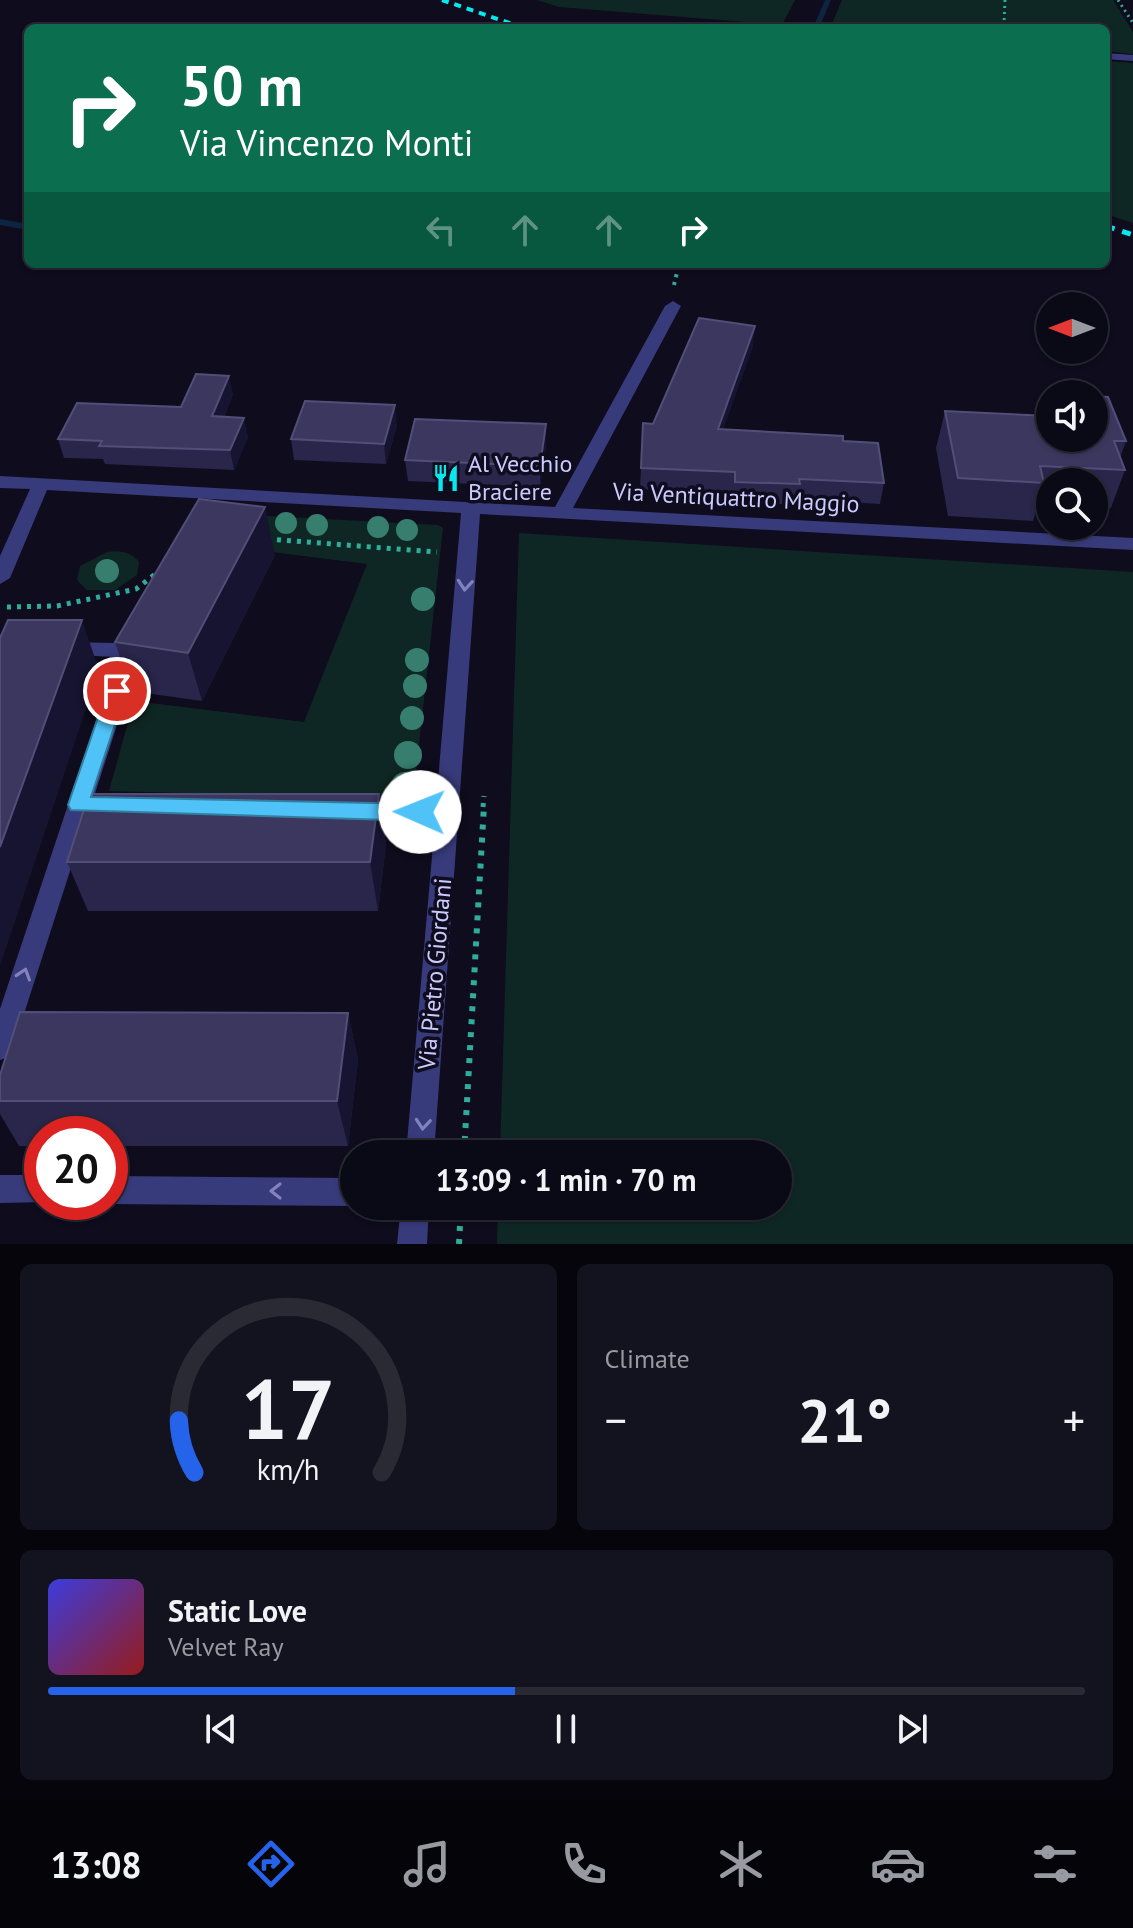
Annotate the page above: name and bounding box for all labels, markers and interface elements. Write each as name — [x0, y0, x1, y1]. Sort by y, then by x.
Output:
text: 50 m — [180, 49, 303, 121]
icon: right — [48, 56, 152, 160]
text: Via Vincenzo Monti — [180, 119, 473, 166]
icon: left — [419, 208, 463, 252]
icon: ahead — [503, 208, 547, 252]
icon: ahead — [587, 208, 631, 252]
icon: right — [671, 208, 715, 252]
north arrow — [1036, 292, 1108, 364]
map controls — [1036, 292, 1108, 540]
button: sound — [1036, 380, 1108, 452]
place label: Al Vecchio Braciere — [468, 448, 572, 507]
restaurant icon: Al Vecchio Braciere — [431, 463, 461, 493]
button: search — [1036, 468, 1108, 540]
street label: Via Ventiquattro Maggio — [611, 476, 860, 519]
one-way arrow — [457, 579, 474, 592]
pin — [83, 657, 151, 725]
icon: arrive — [95, 669, 139, 713]
position arrow — [378, 770, 462, 854]
street label: Via Pietro Giordani — [411, 877, 458, 1072]
one-way arrow — [15, 968, 31, 981]
speed limit sign: 20 — [24, 1116, 128, 1220]
one-way arrow — [415, 1118, 432, 1131]
text: 13:09 · 1 min · 70 m — [436, 1160, 696, 1199]
one-way arrow — [269, 1182, 282, 1200]
text: Climate — [605, 1342, 690, 1375]
text: 17 — [241, 1354, 335, 1462]
text: 21° — [798, 1381, 892, 1459]
text: − — [605, 1391, 627, 1448]
text: + — [1063, 1391, 1085, 1448]
text: km/h — [257, 1451, 320, 1488]
text: Static Love — [168, 1591, 307, 1630]
text: Velvet Ray — [168, 1630, 284, 1663]
icon: previous — [199, 1707, 243, 1751]
icon: pause — [544, 1707, 588, 1751]
icon: next — [890, 1707, 934, 1751]
icon: directions — [243, 1836, 299, 1892]
icon: music — [399, 1836, 455, 1892]
icon: phone — [556, 1836, 612, 1892]
icon: climate — [713, 1836, 769, 1892]
icon: car — [870, 1836, 926, 1892]
icon: filters — [1027, 1836, 1083, 1892]
text: 13:08 — [50, 1841, 142, 1888]

